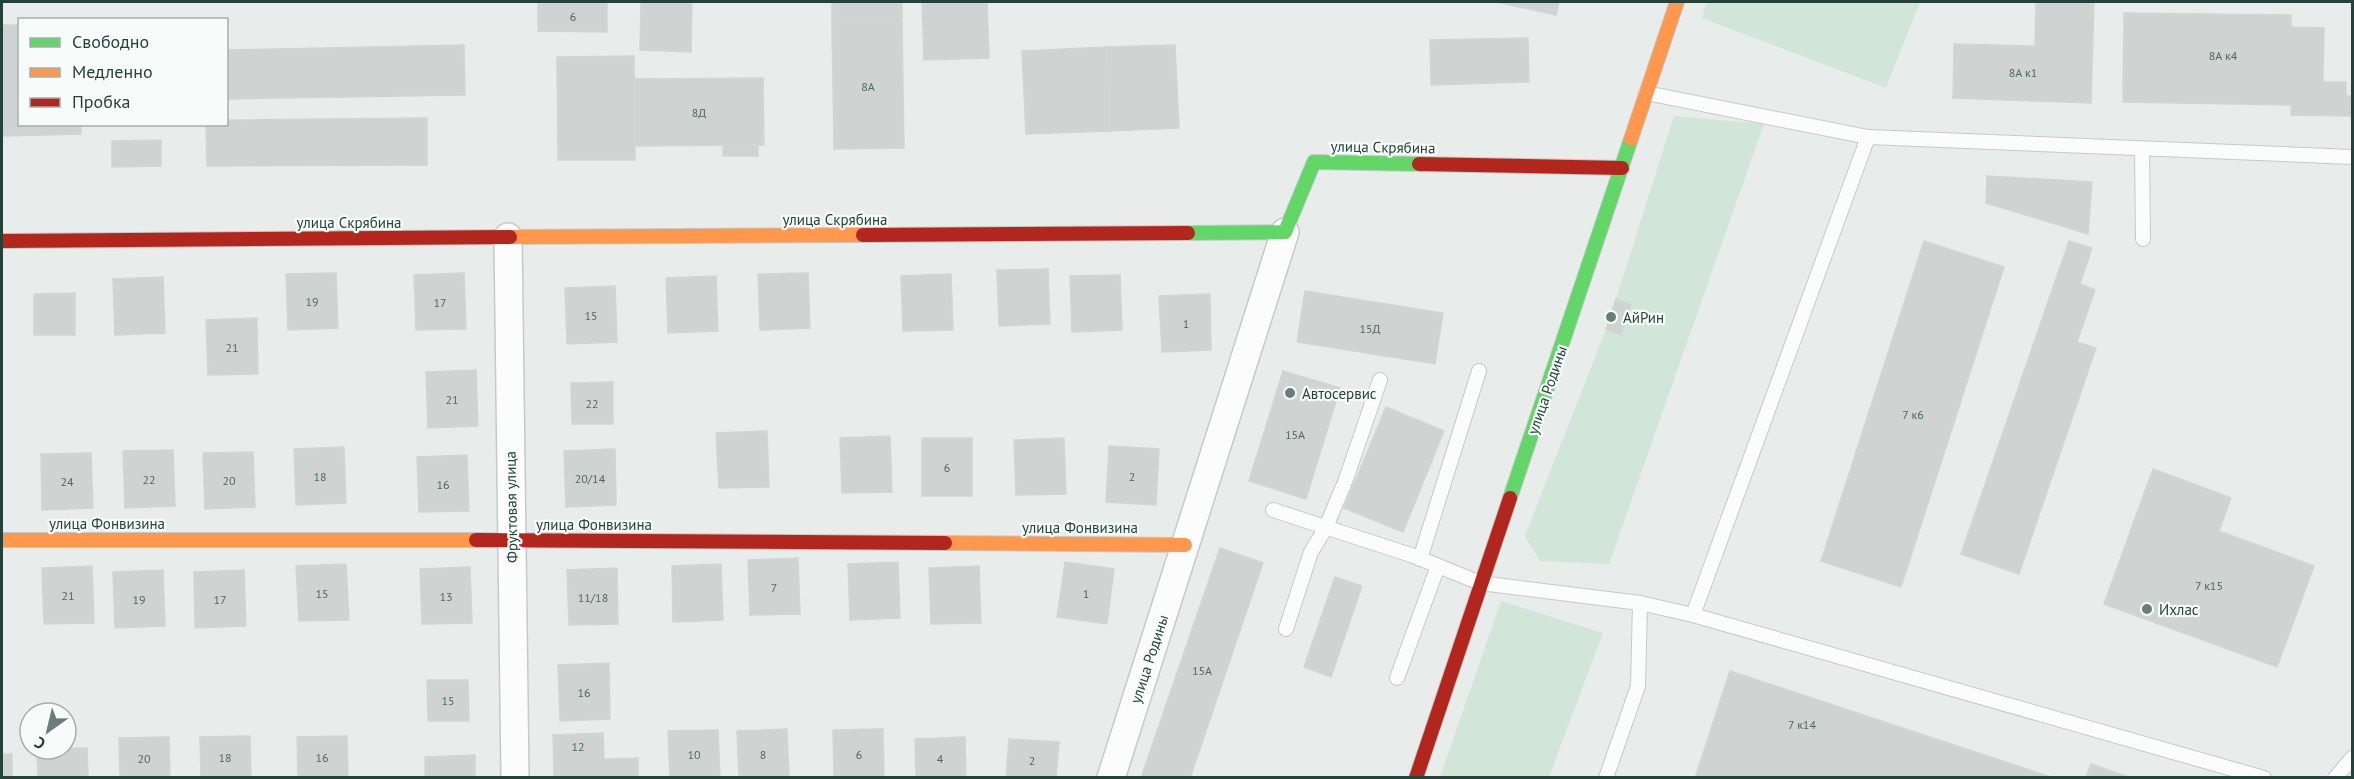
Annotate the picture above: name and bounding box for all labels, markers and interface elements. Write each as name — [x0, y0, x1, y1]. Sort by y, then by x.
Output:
house number: 6 — [570, 9, 576, 24]
legend — [18, 18, 228, 126]
text: Свободно — [72, 30, 149, 53]
house number: 8А к4 — [2209, 48, 2238, 63]
text: Медленно — [72, 60, 153, 83]
house number: 8А к1 — [2009, 65, 2037, 80]
house number: 8А — [861, 79, 875, 94]
text: Пробка — [72, 90, 130, 113]
house number: 8Д — [692, 105, 706, 120]
street label: улица Скрябина — [1330, 137, 1436, 157]
street label: улица Скрябина — [783, 210, 887, 229]
street label: улица Скрябина — [297, 213, 401, 232]
house number: 19 — [305, 294, 319, 309]
house number: 17 — [433, 295, 447, 310]
house number: 15 — [584, 308, 598, 323]
place label: АйРин — [1623, 308, 1664, 327]
marker: АйРин — [1604, 310, 1618, 324]
house number: 1 — [1183, 316, 1189, 331]
house number: 15Д — [1359, 321, 1381, 336]
house number: 21 — [225, 340, 239, 355]
street label: улица Родины — [1523, 343, 1571, 437]
place label: Автосервис — [1302, 384, 1377, 403]
marker: Автосервис — [1283, 386, 1297, 400]
house number: 21 — [445, 392, 459, 407]
house number: 22 — [585, 396, 599, 411]
house number: 7 к6 — [1902, 407, 1924, 422]
house number: 15А — [1285, 427, 1305, 442]
street label: Фруктовая улица — [501, 451, 521, 563]
house number: 6 — [944, 460, 950, 475]
house number: 18 — [313, 469, 327, 484]
house number: 2 — [1129, 469, 1135, 484]
house number: 20/14 — [575, 471, 606, 486]
house number: 22 — [142, 472, 156, 487]
house number: 20 — [222, 473, 236, 488]
house number: 24 — [60, 474, 74, 489]
house number: 16 — [436, 477, 450, 492]
street label: улица Фонвизина — [49, 514, 165, 533]
street label: улица Фонвизина — [536, 515, 652, 534]
street label: улица Фонвизина — [1022, 518, 1138, 537]
house number: 7 к15 — [2195, 578, 2223, 593]
house number: 7 — [771, 580, 777, 595]
house number: 15 — [315, 586, 329, 601]
house number: 1 — [1083, 586, 1089, 601]
house number: 21 — [61, 588, 75, 603]
house number: 13 — [439, 589, 453, 604]
house number: 11/18 — [578, 590, 608, 605]
house number: 19 — [132, 592, 146, 607]
house number: 17 — [213, 592, 227, 607]
place label: Ихлас — [2159, 600, 2199, 619]
marker: Ихлас — [2140, 602, 2154, 616]
street label: улица Родины — [1126, 612, 1172, 706]
house number: 15А — [1192, 663, 1212, 678]
house number: 16 — [577, 685, 591, 700]
house number: 15 — [441, 693, 455, 708]
north arrow — [18, 701, 78, 761]
house number: 7 к14 — [1788, 717, 1816, 732]
text: С — [30, 733, 49, 754]
house number: 12 — [571, 739, 585, 754]
house number: 10 — [687, 747, 701, 762]
house number: 8 — [760, 747, 766, 762]
house number: 6 — [856, 747, 862, 762]
house number: 18 — [218, 750, 232, 765]
house number: 16 — [315, 750, 329, 765]
house number: 20 — [137, 751, 151, 766]
house number: 4 — [937, 751, 944, 766]
house number: 2 — [1029, 753, 1035, 768]

